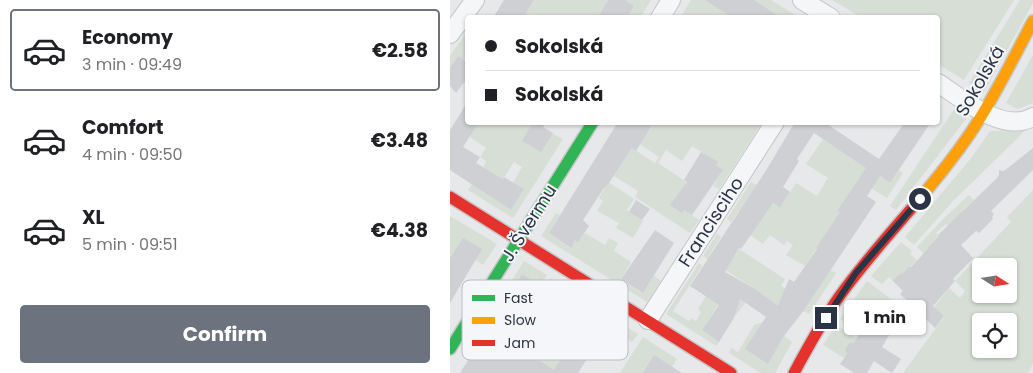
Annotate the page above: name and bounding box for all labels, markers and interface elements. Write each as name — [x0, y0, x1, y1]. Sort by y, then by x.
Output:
text: Economy — [82, 24, 173, 51]
icon: car — [22, 28, 67, 73]
text: Sokolská — [515, 33, 603, 60]
text: €2.58 — [372, 37, 428, 64]
street label: Sokolská — [949, 41, 1010, 121]
text: 3 min · 09:49 — [82, 53, 182, 76]
text: Sokolská — [515, 81, 603, 108]
text: Comfort — [82, 114, 164, 141]
icon: car — [22, 118, 67, 163]
text: €3.48 — [371, 127, 428, 154]
text: 4 min · 09:50 — [82, 143, 183, 166]
street label: Francisciho — [672, 172, 749, 272]
street label: J. Švermu — [495, 179, 562, 266]
route start — [909, 188, 931, 210]
text: XL — [82, 204, 105, 231]
icon: car — [22, 208, 67, 253]
text: €4.38 — [371, 217, 428, 244]
text: 5 min · 09:51 — [82, 233, 178, 256]
north arrow — [972, 258, 1018, 302]
map controls — [972, 258, 1017, 358]
legend — [462, 280, 628, 360]
text: Fast — [504, 288, 533, 308]
callout: 1 min — [844, 300, 926, 336]
button: Confirm — [20, 305, 430, 363]
text: 1 min — [864, 306, 906, 329]
route end — [815, 307, 837, 329]
text: Slow — [504, 310, 537, 330]
button: locate — [972, 313, 1017, 358]
text: Jam — [504, 333, 535, 353]

